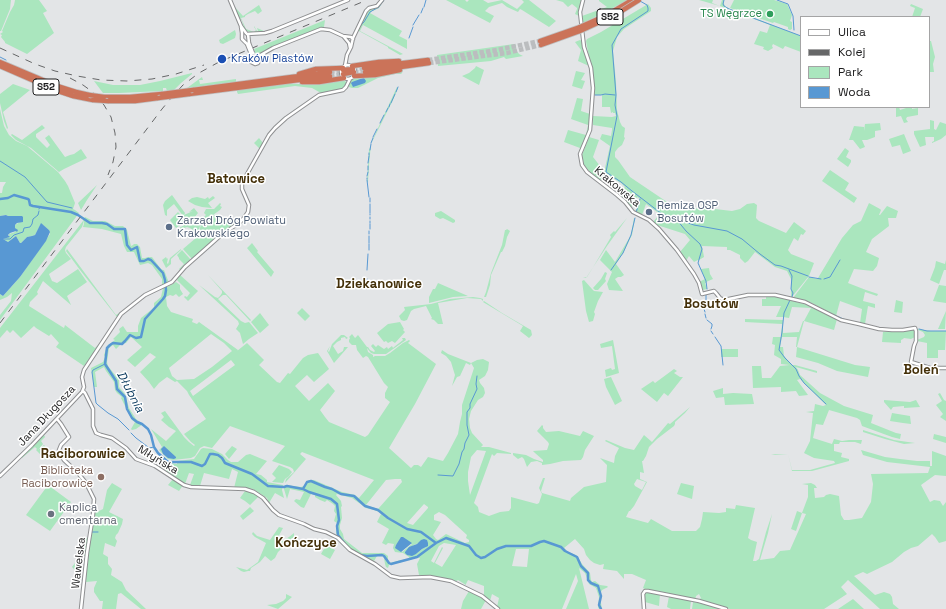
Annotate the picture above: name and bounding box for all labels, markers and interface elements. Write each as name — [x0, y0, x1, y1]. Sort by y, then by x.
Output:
place label: TS Węgrzce — [700, 7, 762, 21]
road number: S52 — [597, 9, 623, 25]
marker: TS Węgrzce — [765, 9, 775, 19]
legend — [800, 16, 930, 108]
text: Ulica — [838, 24, 866, 40]
text: Kolej — [838, 44, 866, 60]
place label: Kraków Piastów — [231, 52, 314, 66]
marker: Kraków Piastów — [216, 53, 228, 65]
text: Park — [838, 64, 863, 80]
road number: S52 — [33, 79, 59, 95]
text: Woda — [838, 84, 870, 100]
street label: Krakowska — [591, 164, 643, 210]
district label: Batowice — [207, 171, 265, 187]
place label: Remiza OSP Bosutów — [657, 199, 718, 225]
marker: Remiza OSP Bosutów — [644, 207, 654, 217]
place label: Zarząd Dróg Powiatu Krakowskiego — [177, 214, 286, 240]
marker: Zarząd Dróg Powiatu Krakowskiego — [164, 222, 174, 232]
district label: Dziekanowice — [336, 276, 422, 292]
district label: Bosutów — [683, 296, 739, 312]
district label: Boleń — [903, 362, 939, 378]
water label: Dłubnia — [113, 369, 147, 415]
street label: Jana Długosza — [15, 383, 79, 449]
street label: Młyńska — [135, 443, 181, 477]
district label: Raciborowice — [41, 446, 125, 462]
place label: Biblioteka Raciborowice — [21, 464, 93, 490]
marker: Biblioteka Raciborowice — [96, 472, 106, 482]
place label: Kaplica cmentarna — [59, 501, 117, 527]
marker: Kaplica cmentarna — [46, 509, 56, 519]
district label: Kończyce — [275, 535, 337, 551]
street label: Wawelska — [69, 537, 89, 589]

